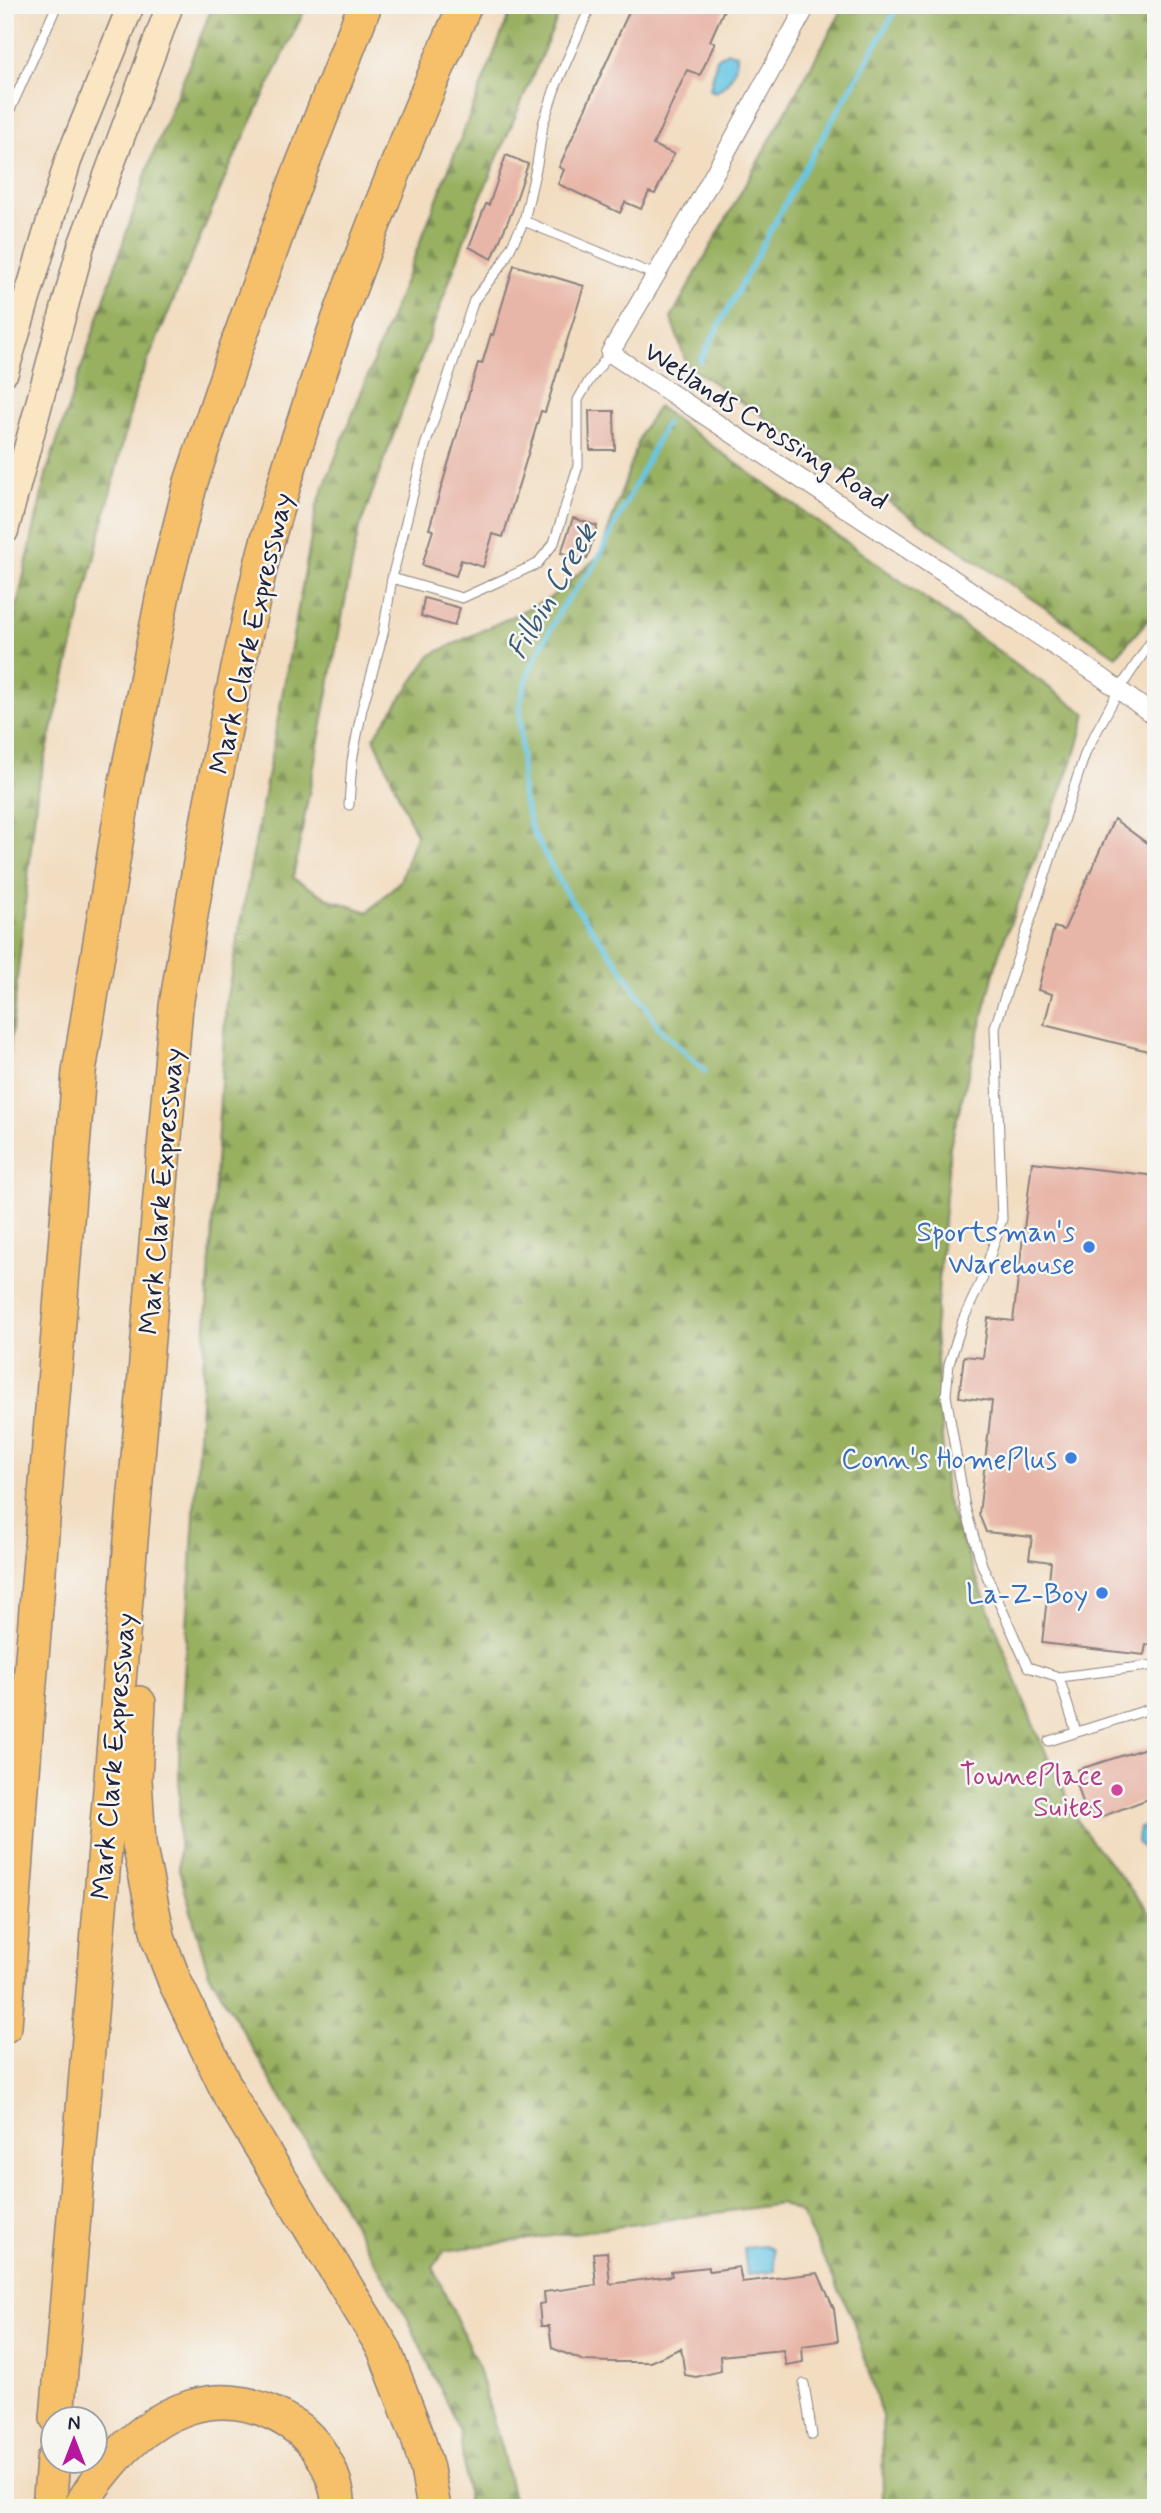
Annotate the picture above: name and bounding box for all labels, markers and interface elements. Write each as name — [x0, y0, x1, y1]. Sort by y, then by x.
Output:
street label: Wetlands Crossing Road — [636, 334, 895, 520]
street label: Mark Clark Expressway — [202, 489, 303, 778]
water label: Filbin Creek — [498, 516, 608, 666]
street label: Mark Clark Expressway — [132, 1046, 193, 1336]
place label: Sportsman's Warehouse — [917, 1215, 1075, 1284]
marker: Sportsman's Warehouse — [1081, 1239, 1097, 1255]
place label: Conn's HomePlus — [841, 1442, 1057, 1479]
marker: Conn's HomePlus — [1063, 1450, 1079, 1466]
place label: La-Z-Boy — [966, 1577, 1088, 1614]
marker: La-Z-Boy — [1094, 1585, 1110, 1601]
street label: Mark Clark Expressway — [84, 1611, 145, 1901]
place label: TownePlace Suites — [960, 1758, 1103, 1827]
marker: TownePlace Suites — [1109, 1782, 1125, 1798]
north arrow — [38, 2404, 108, 2474]
text: N — [68, 2412, 80, 2437]

